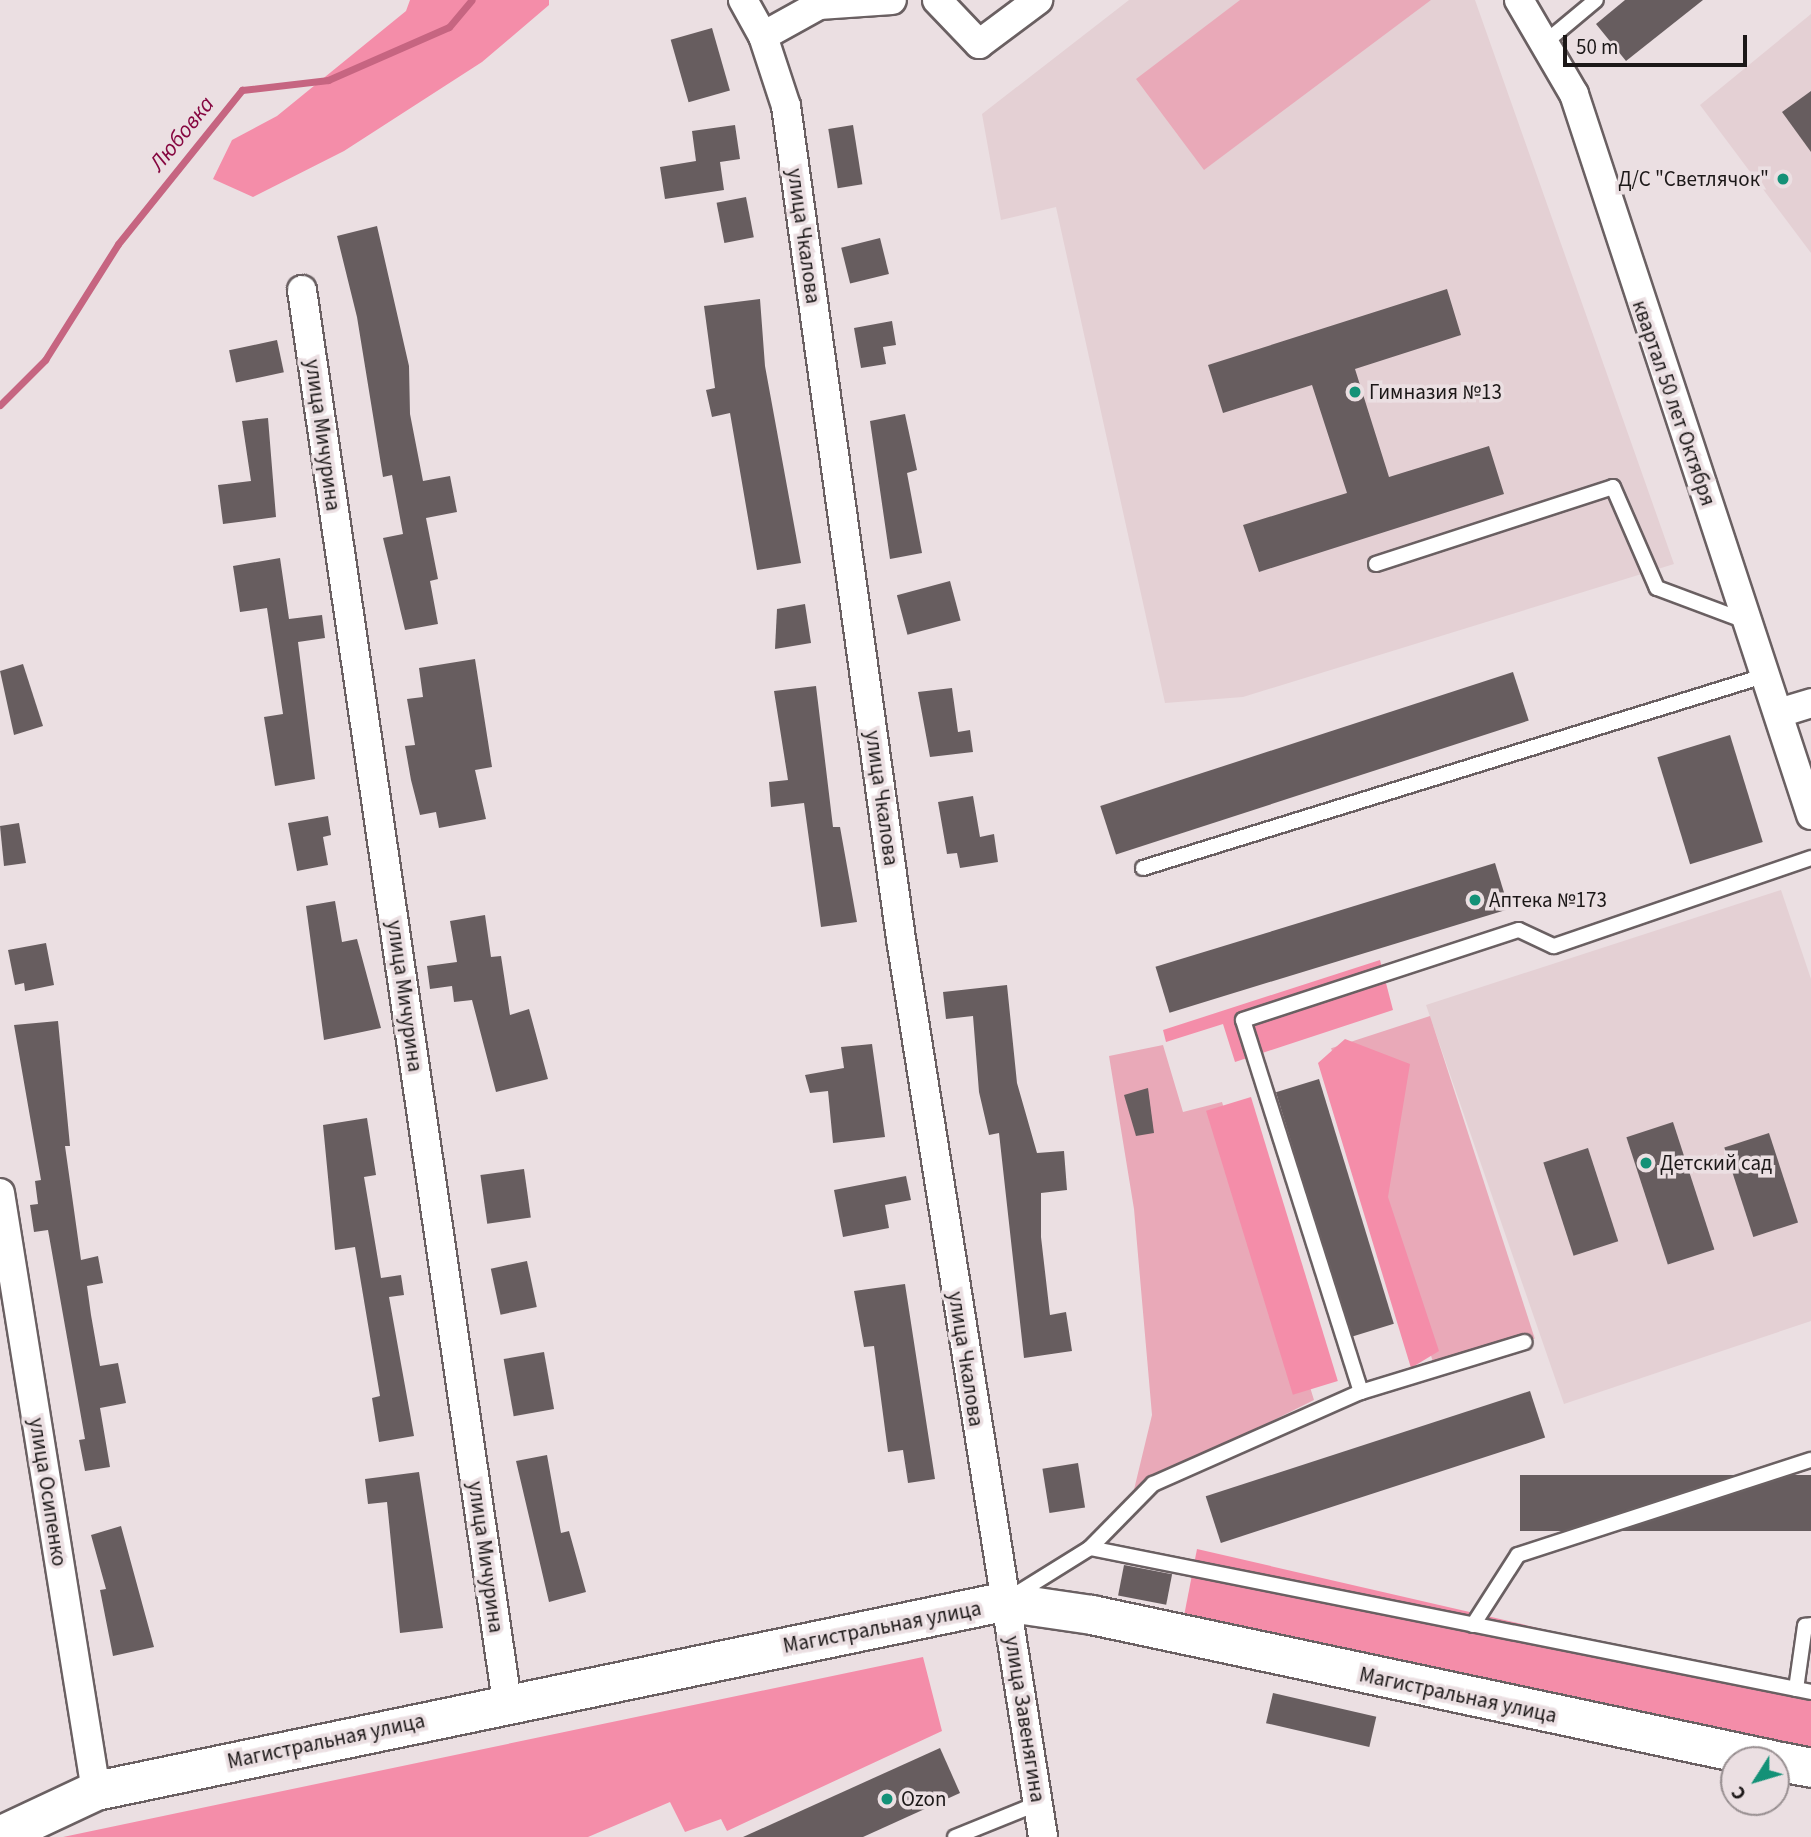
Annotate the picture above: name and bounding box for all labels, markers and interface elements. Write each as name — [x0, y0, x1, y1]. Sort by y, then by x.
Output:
scale bar — [1566, 21, 1750, 65]
text: 50 m — [1576, 32, 1618, 62]
water label: Любовка — [144, 91, 220, 177]
place label: Д/С "Светлячок" — [1618, 166, 1769, 192]
street label: улица Чкалова — [782, 167, 826, 305]
marker: Д/С "Светлячок" — [1775, 171, 1791, 187]
street label: квартал 50 лет Октября — [1627, 297, 1721, 509]
street label: улица Мичурина — [300, 358, 346, 512]
place label: Гимназия №13 — [1369, 379, 1502, 405]
marker: Гимназия №13 — [1347, 384, 1363, 400]
street label: улица Чкалова — [860, 729, 904, 867]
place label: Аптека №173 — [1489, 887, 1607, 913]
marker: Аптека №173 — [1467, 892, 1483, 908]
street label: улица Мичурина — [382, 919, 428, 1073]
place label: Детский сад — [1660, 1150, 1772, 1176]
marker: Детский сад — [1638, 1155, 1654, 1171]
street label: улица Чкалова — [943, 1290, 989, 1428]
street label: улица Осипенко — [24, 1416, 72, 1568]
street label: улица Мичурина — [463, 1480, 509, 1634]
street label: Магистральная улица — [781, 1595, 983, 1659]
street label: улица Завенягина — [999, 1634, 1051, 1804]
street label: Магистральная улица — [1357, 1662, 1559, 1728]
street label: Магистральная улица — [225, 1708, 427, 1774]
north arrow — [1720, 1746, 1790, 1816]
text: С — [1725, 1780, 1754, 1805]
place label: Ozon — [901, 1786, 946, 1812]
marker: Ozon — [879, 1791, 895, 1807]

